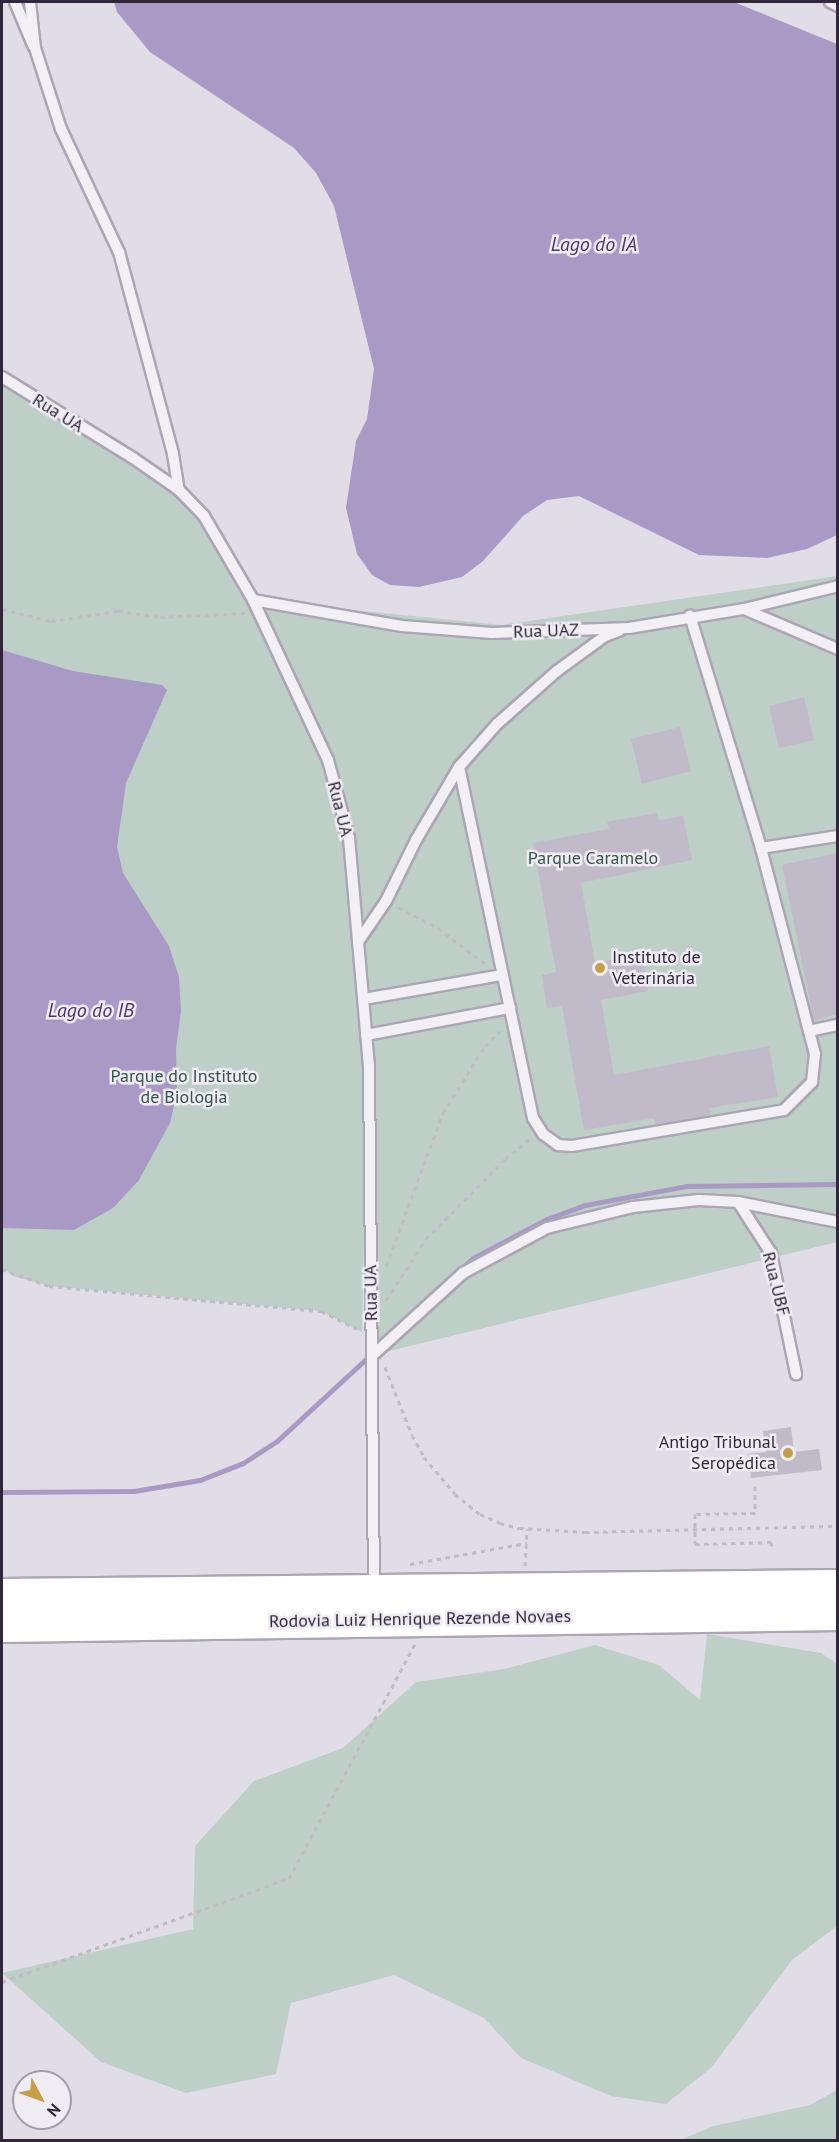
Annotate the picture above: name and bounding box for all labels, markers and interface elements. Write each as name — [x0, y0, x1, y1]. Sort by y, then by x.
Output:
water label: Lago do IA — [551, 232, 637, 256]
street label: Rua UA — [28, 389, 88, 437]
street label: Rua UAZ — [513, 619, 579, 643]
street label: Rua UA — [323, 779, 357, 839]
park label: Parque Caramelo — [528, 847, 658, 869]
place label: Instituto de Veterinária — [612, 947, 701, 990]
marker: Instituto de Veterinária — [593, 961, 607, 975]
water label: Lago do IB — [48, 998, 134, 1022]
park label: Parque do Instituto de Biologia — [111, 1066, 257, 1108]
street label: Rua UBF — [758, 1250, 794, 1318]
street label: Rua UA — [360, 1265, 382, 1321]
place label: Antigo Tribunal Seropédica — [658, 1432, 776, 1474]
marker: Antigo Tribunal Seropédica — [781, 1446, 795, 1460]
street label: Rodovia Luiz Henrique Rezende Novaes — [269, 1606, 571, 1632]
north arrow — [12, 2070, 72, 2130]
text: N — [43, 2100, 65, 2121]

